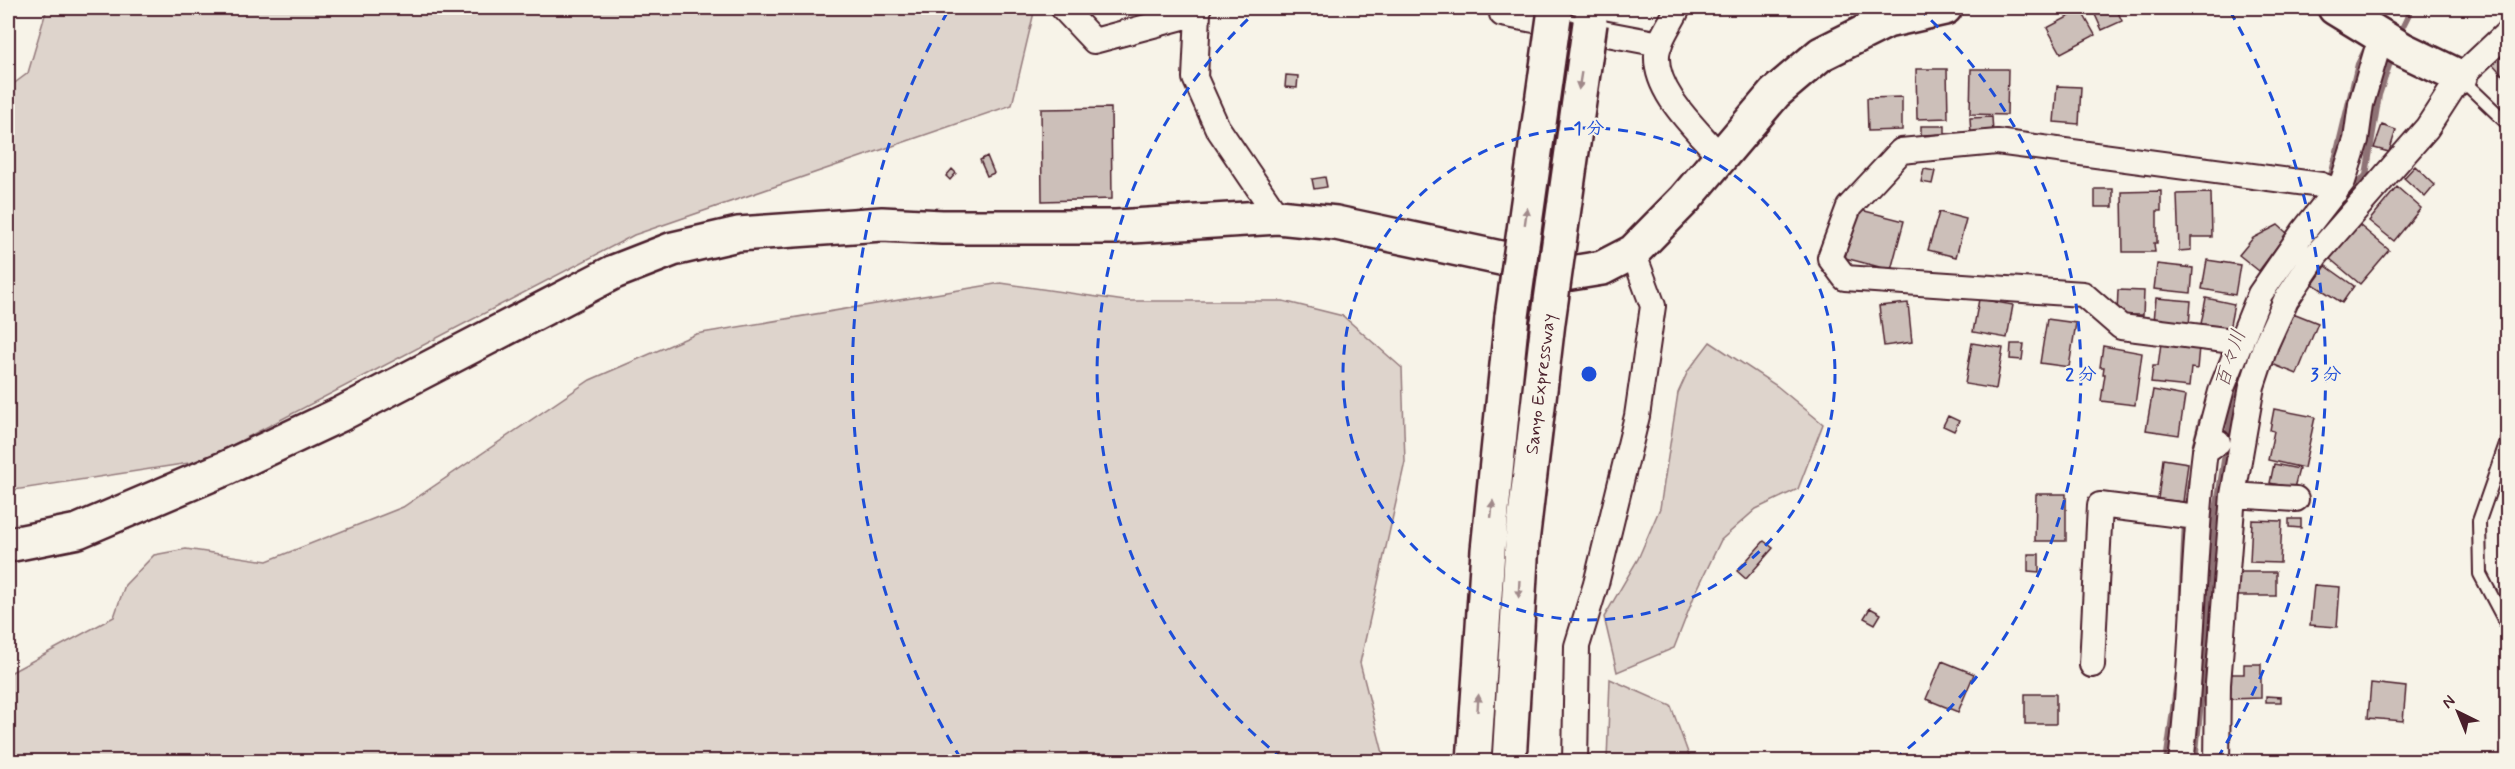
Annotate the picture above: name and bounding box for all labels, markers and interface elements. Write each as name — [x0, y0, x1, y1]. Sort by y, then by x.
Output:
one-way arrow — [1576, 72, 1585, 91]
text: 1 分 — [1574, 117, 1604, 141]
one-way arrow — [1521, 207, 1530, 226]
street label: Sanyo Expressway — [1520, 312, 1562, 456]
water label: 百々川 — [2209, 326, 2253, 392]
text: 2 分 — [2065, 363, 2097, 387]
text: 3 分 — [2311, 363, 2342, 387]
centre of rings — [1579, 364, 1599, 384]
one-way arrow — [1487, 499, 1497, 518]
one-way arrow — [1515, 579, 1524, 598]
north arrow — [2428, 682, 2488, 742]
text: N — [2438, 691, 2460, 713]
one-way arrow — [1473, 694, 1482, 713]

